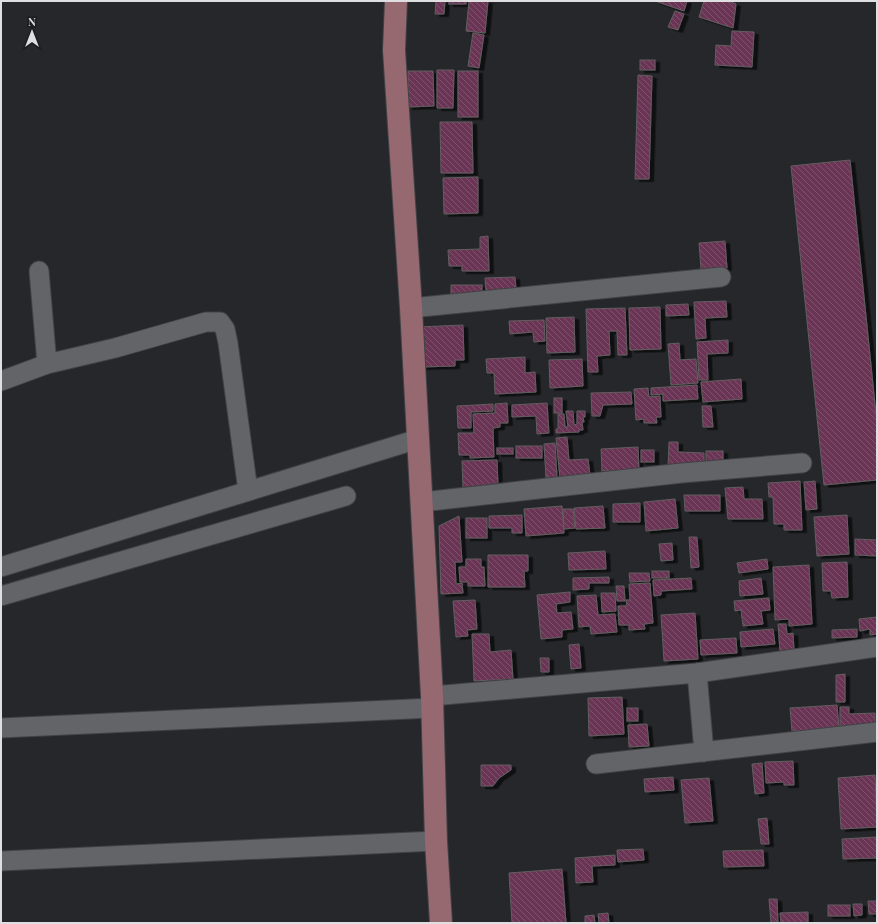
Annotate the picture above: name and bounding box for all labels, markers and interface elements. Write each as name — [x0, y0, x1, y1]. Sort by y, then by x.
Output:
north arrow — [12, 12, 52, 52]
text: N — [28, 14, 36, 29]

